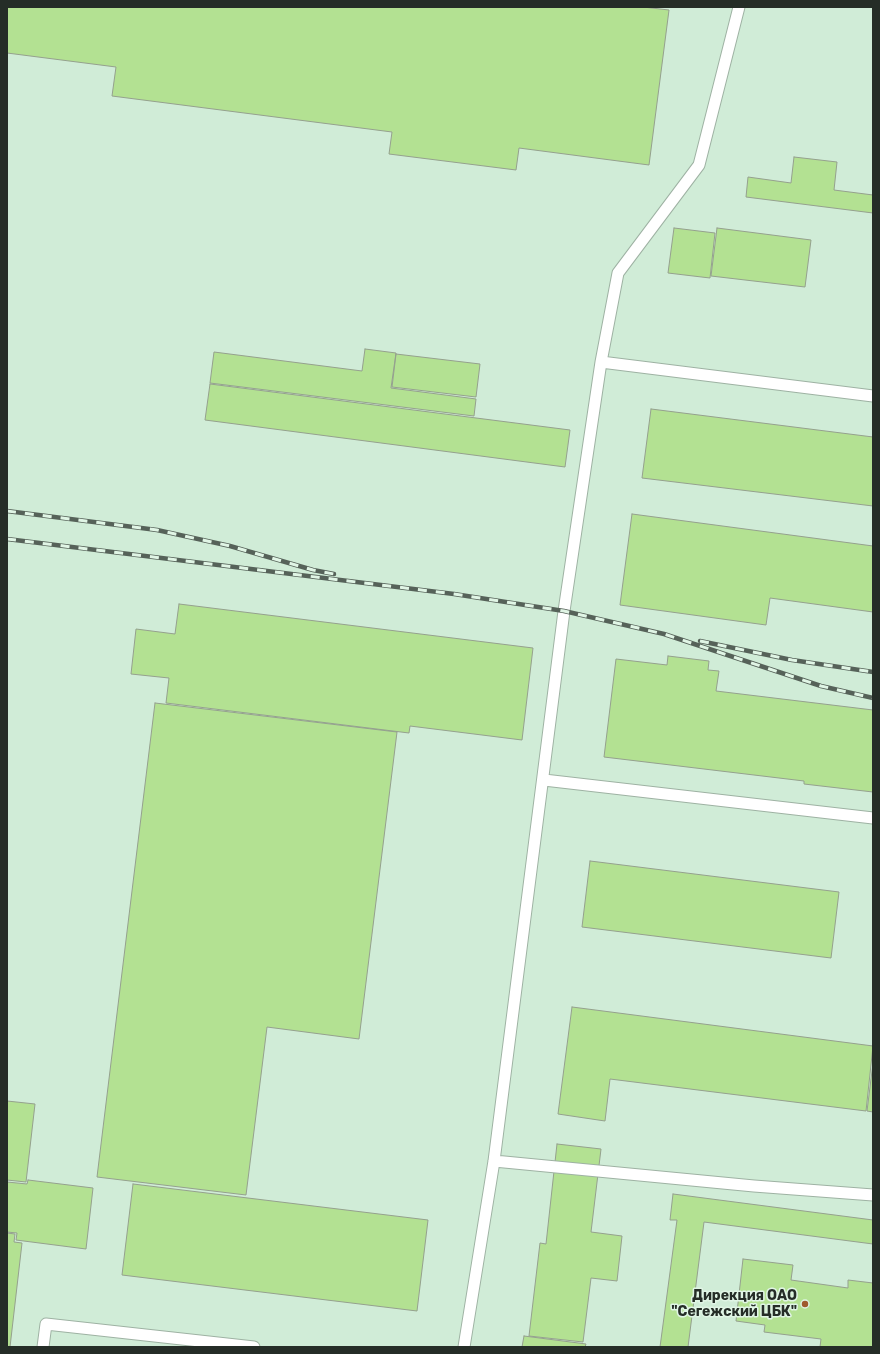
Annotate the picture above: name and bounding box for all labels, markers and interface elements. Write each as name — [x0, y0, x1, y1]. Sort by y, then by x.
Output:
place label: Дирекция ОАО "Сегежский ЦБК" — [671, 1288, 797, 1320]
marker: Дирекция ОАО "Сегежский ЦБК" — [800, 1299, 810, 1309]

